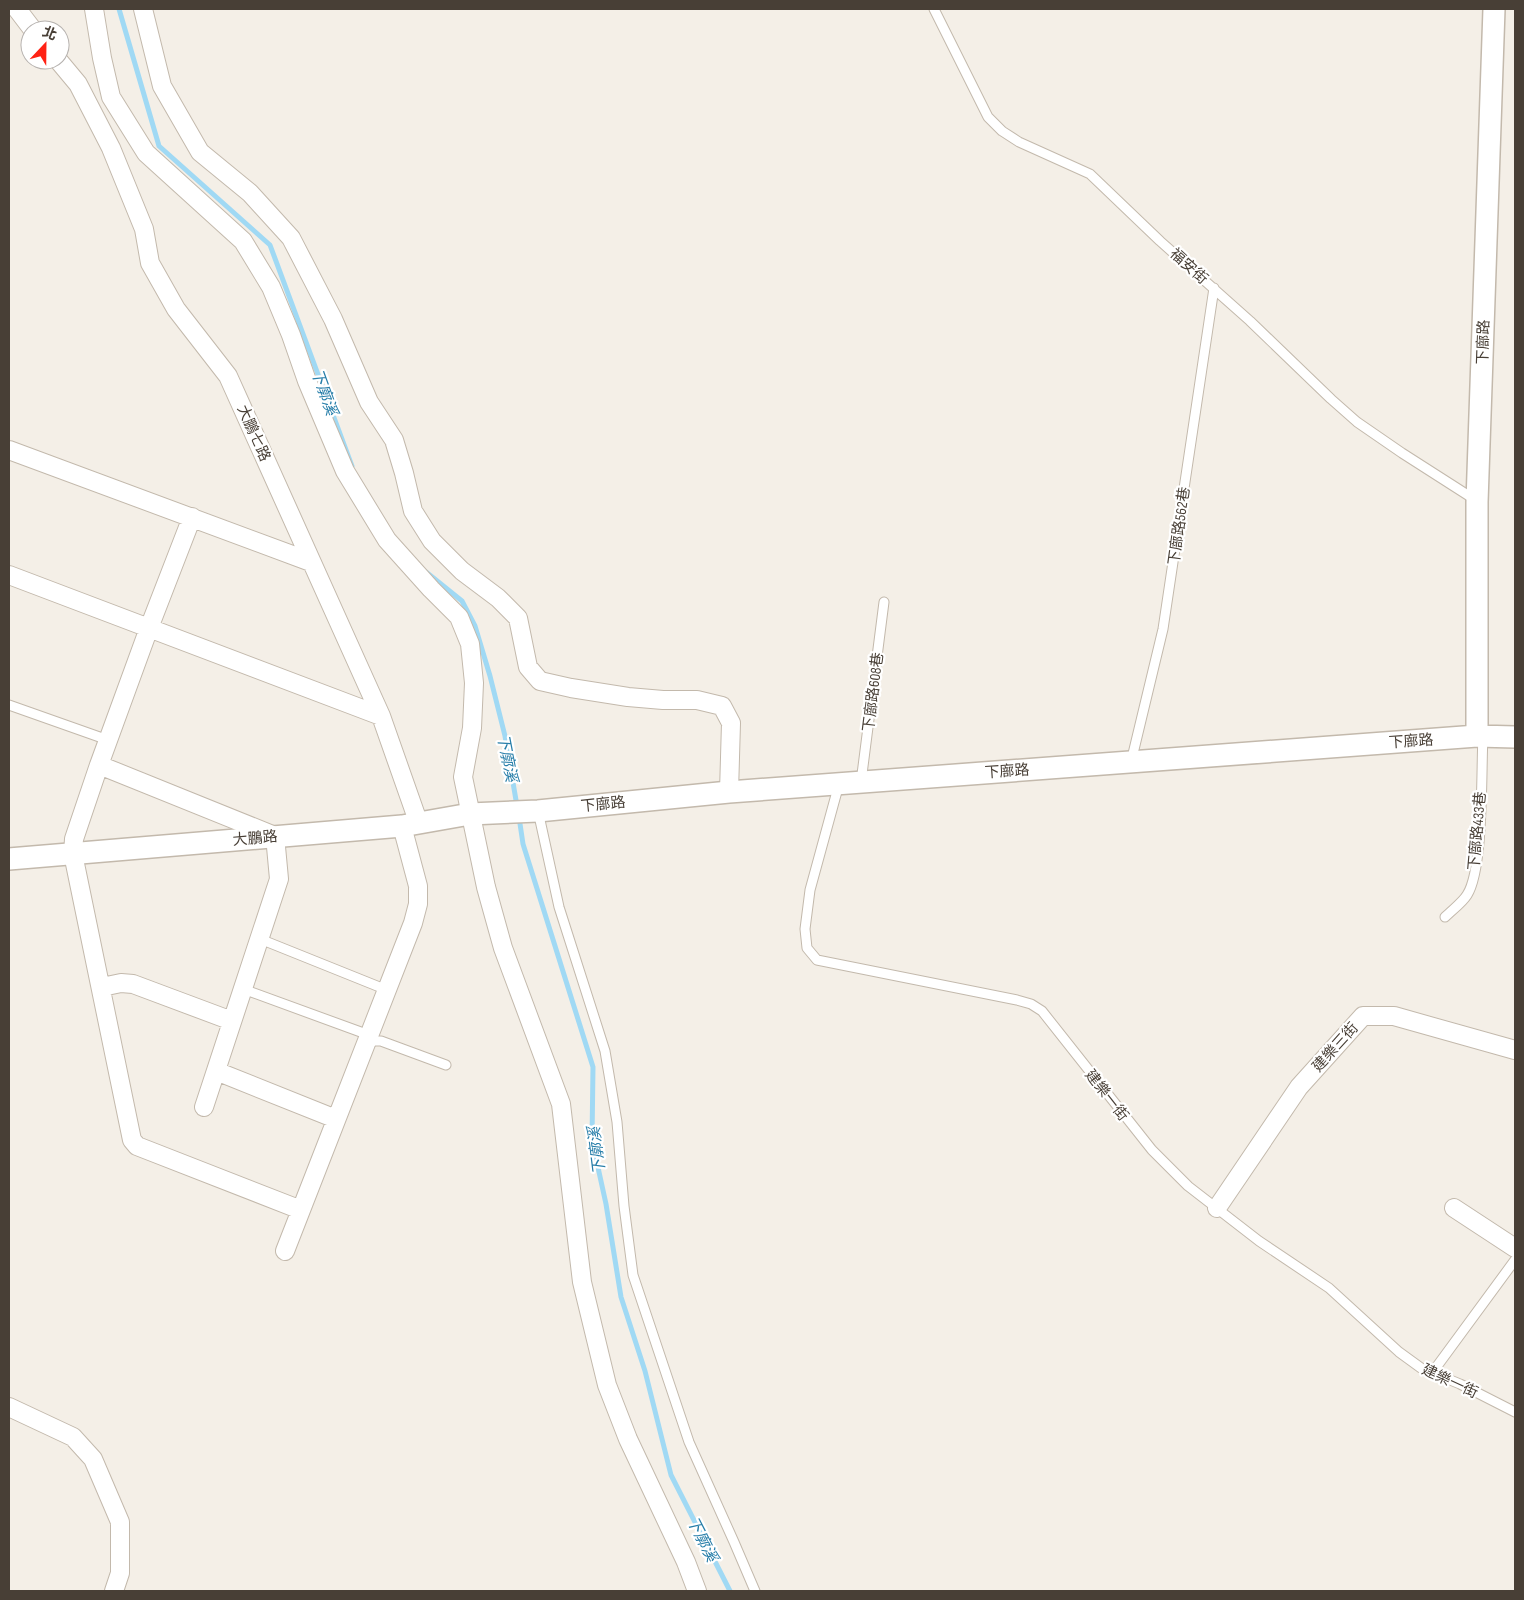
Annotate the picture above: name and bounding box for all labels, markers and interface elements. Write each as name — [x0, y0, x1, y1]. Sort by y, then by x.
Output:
north arrow — [20, 20, 70, 70]
text: 北 — [40, 23, 59, 44]
street label: 福安街 — [1166, 244, 1212, 288]
street label: 下廍路 — [1473, 319, 1494, 365]
water label: 下廓溪 — [306, 367, 341, 420]
street label: 大鵬七路 — [233, 402, 274, 464]
street label: 下廍路562巷 — [1165, 486, 1194, 566]
street label: 下廍路608巷 — [859, 651, 888, 733]
street label: 下廍路 — [1388, 730, 1434, 753]
water label: 下廓溪 — [493, 733, 521, 786]
street label: 下廍路 — [984, 760, 1030, 783]
street label: 下廍路433巷 — [1465, 791, 1490, 871]
street label: 下廍路 — [580, 793, 626, 816]
street label: 大鵬路 — [232, 827, 278, 850]
street label: 建樂三街 — [1308, 1019, 1363, 1076]
street label: 建樂一街 — [1081, 1066, 1133, 1125]
water label: 下廓溪 — [585, 1124, 610, 1176]
street label: 建樂一街 — [1419, 1360, 1481, 1403]
water label: 下廓溪 — [682, 1514, 722, 1567]

